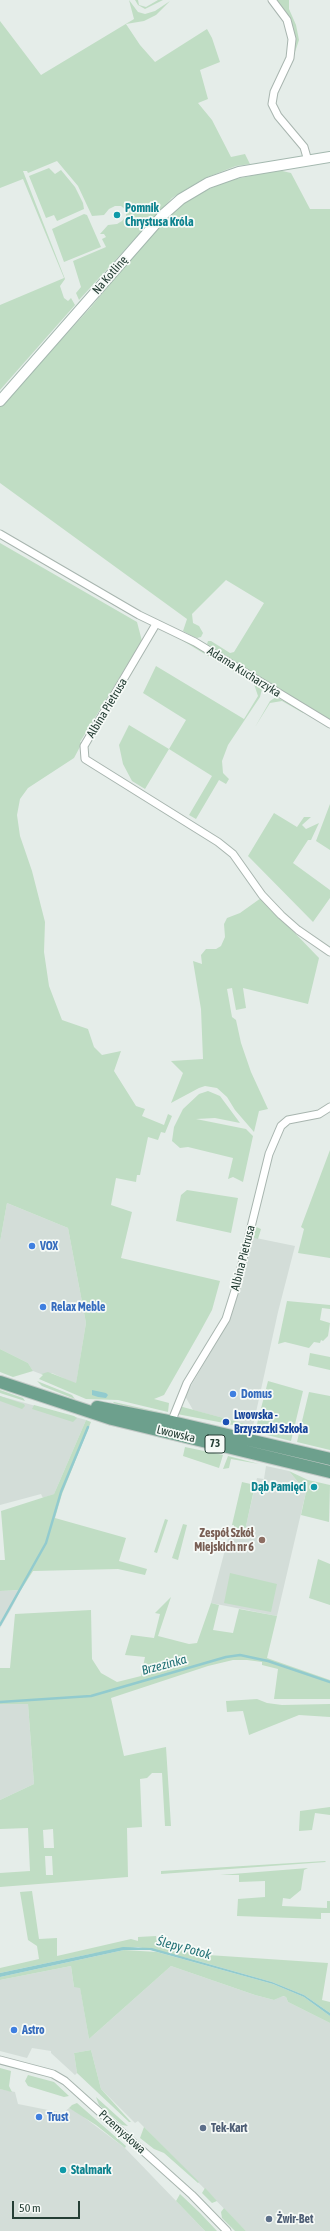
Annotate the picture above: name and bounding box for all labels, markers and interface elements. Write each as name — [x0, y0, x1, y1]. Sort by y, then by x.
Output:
place label: Pomnik Chrystusa Króla — [125, 201, 193, 229]
marker: Pomnik Chrystusa Króla — [112, 210, 122, 220]
street label: Na Kotlinę — [89, 253, 131, 297]
street label: Adama Kucharzyka — [205, 644, 283, 700]
street label: Albina Pietrusa — [84, 676, 130, 740]
street label: Albina Pietrusa — [228, 1224, 258, 1292]
place label: VOX — [40, 1239, 58, 1253]
marker: VOX — [27, 1241, 37, 1251]
place label: Relax Meble — [51, 1300, 105, 1314]
marker: Relax Meble — [38, 1302, 48, 1312]
place label: Domus — [241, 1387, 272, 1401]
marker: Domus — [228, 1389, 238, 1399]
place label: Lwowska - Brzyszczki Szkoła — [234, 1408, 308, 1436]
marker: Lwowska - Brzyszczki Szkoła — [221, 1417, 231, 1427]
street label: Lwowska — [155, 1422, 197, 1446]
road number: 73 — [205, 1435, 225, 1453]
place label: Dąb Pamięci — [251, 1480, 306, 1494]
marker: Dąb Pamięci — [309, 1482, 319, 1492]
place label: Zespół Szkół Miejskich nr 6 — [194, 1526, 254, 1554]
marker: Zespół Szkół Miejskich nr 6 — [257, 1535, 267, 1545]
water label: Brzezinka — [140, 1652, 188, 1678]
water label: Ślepy Potok — [155, 1933, 213, 1963]
place label: Astro — [22, 2023, 45, 2037]
marker: Astro — [9, 2025, 19, 2035]
street label: Przemysłowa — [96, 2107, 148, 2157]
place label: Trust — [47, 2110, 69, 2124]
marker: Trust — [34, 2112, 44, 2122]
place label: Tek-Kart — [211, 2121, 247, 2135]
marker: Tek-Kart — [198, 2123, 208, 2133]
place label: Stalmark — [71, 2163, 111, 2177]
marker: Stalmark — [58, 2165, 68, 2175]
scale bar — [14, 2193, 82, 2219]
text: 50 m — [19, 2201, 41, 2215]
place label: Żwir-Bet — [277, 2212, 313, 2226]
marker: Żwir-Bet — [264, 2214, 274, 2224]

